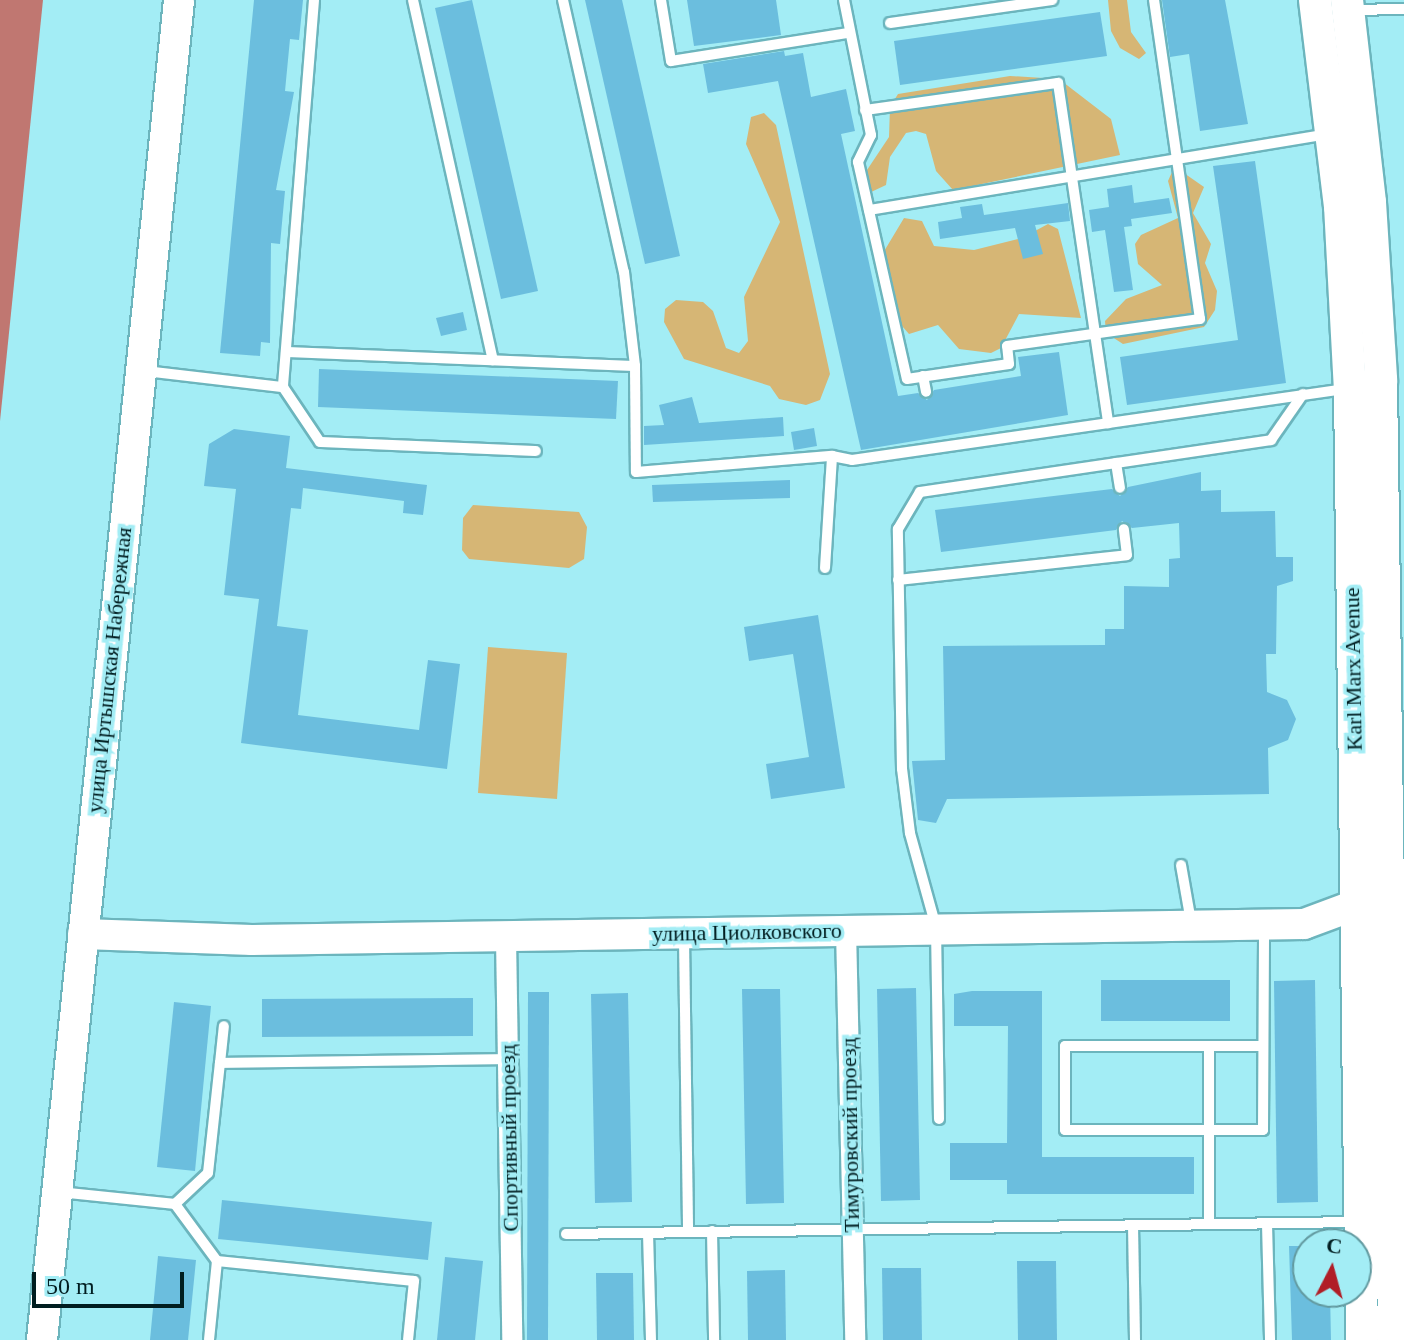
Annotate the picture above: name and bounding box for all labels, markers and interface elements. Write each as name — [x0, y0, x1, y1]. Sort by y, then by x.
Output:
street label: улица Иртышская Набережная — [81, 526, 137, 814]
street label: Karl Marx Avenue — [1338, 587, 1368, 751]
street label: улица Циолковского — [652, 917, 842, 947]
street label: Тимуровский проезд — [835, 1037, 865, 1233]
street label: Спортивный проезд — [494, 1044, 524, 1232]
north arrow — [1292, 1228, 1372, 1308]
text: С — [1325, 1232, 1344, 1259]
scale bar — [36, 1256, 188, 1306]
text: 50 m — [46, 1273, 95, 1299]

